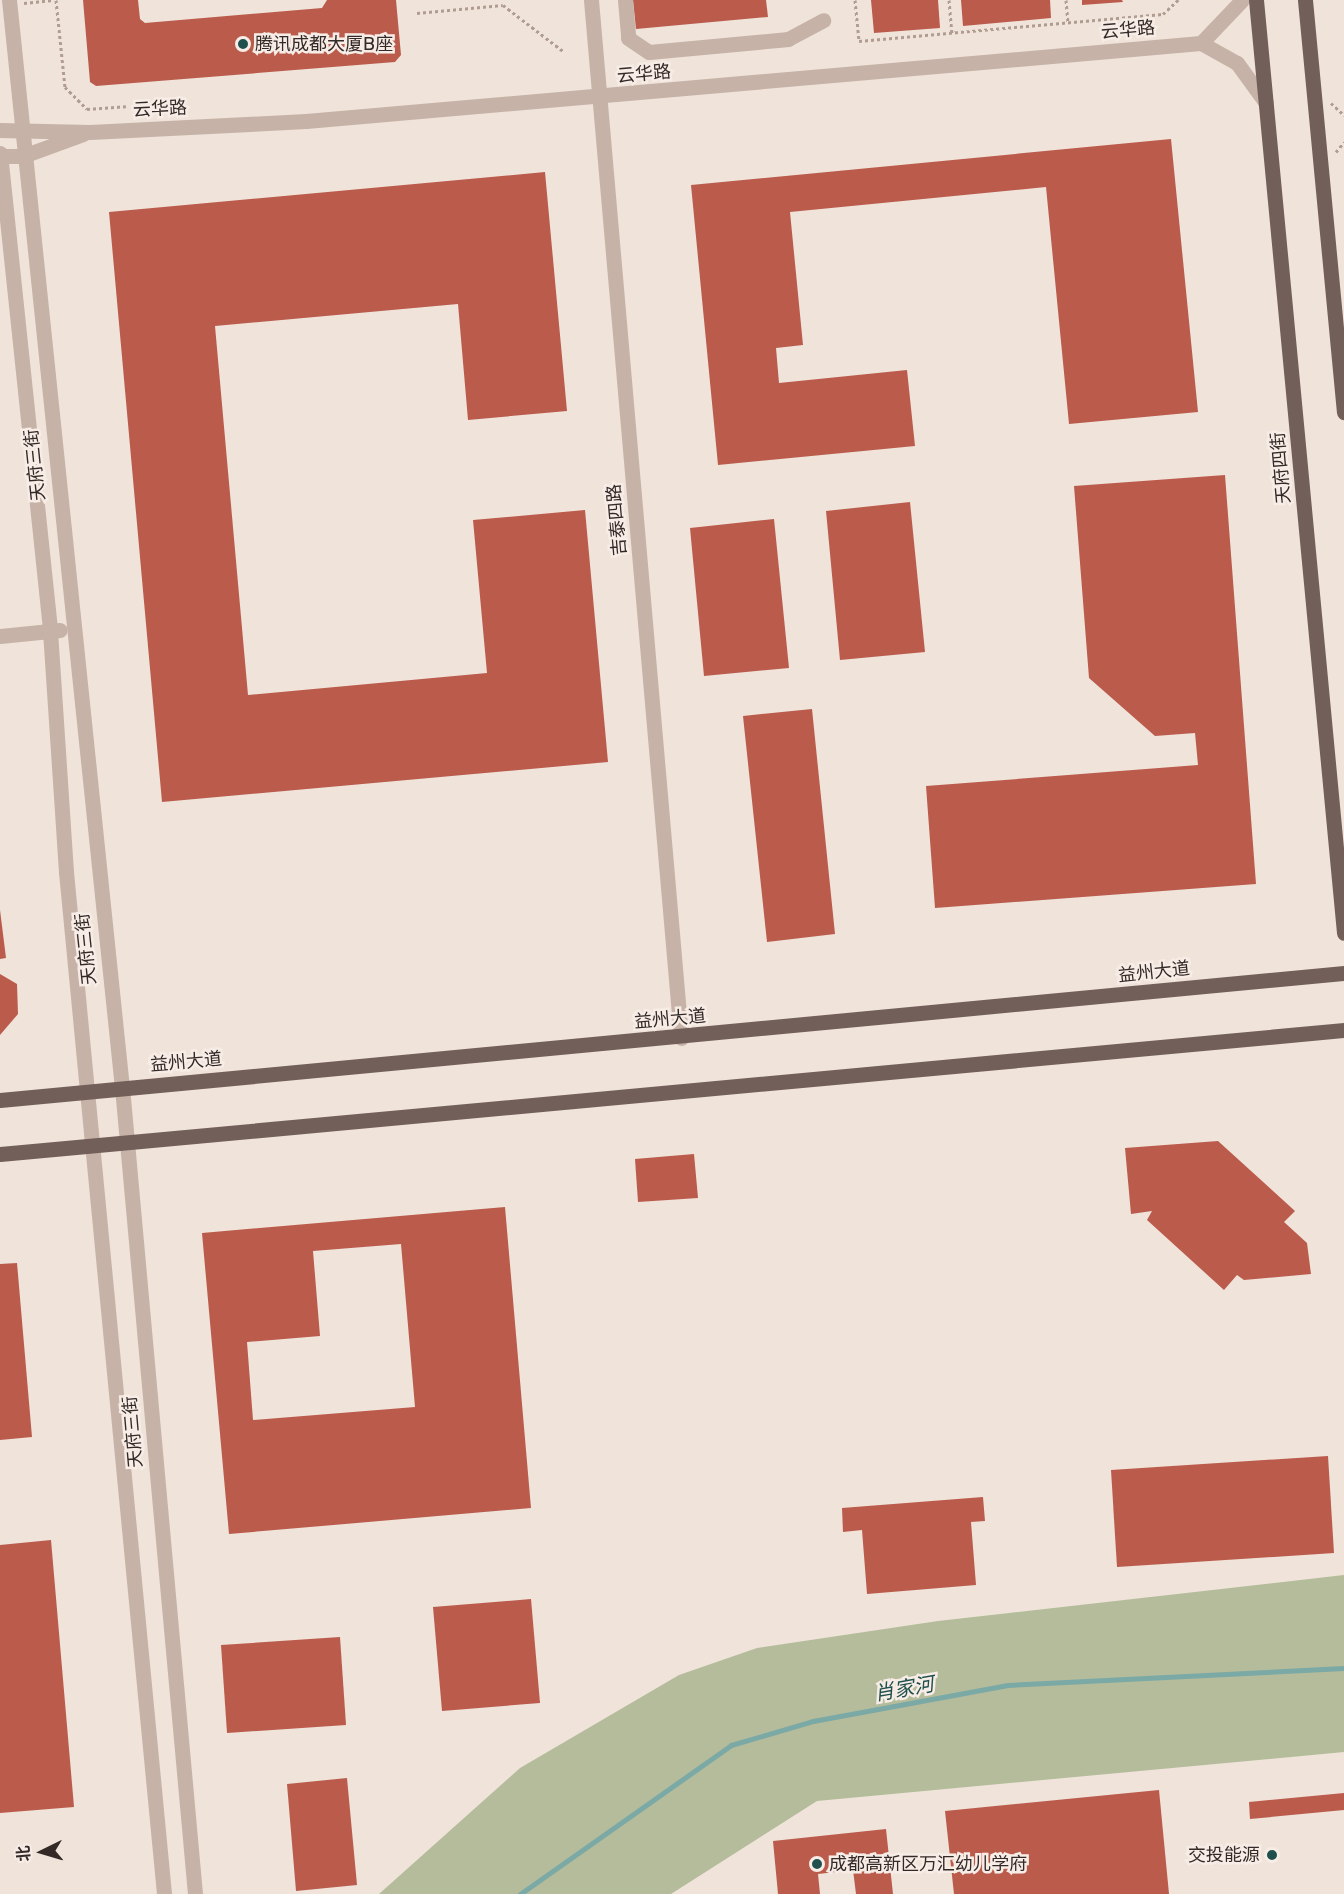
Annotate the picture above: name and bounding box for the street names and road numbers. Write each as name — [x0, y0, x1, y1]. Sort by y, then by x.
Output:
street label: 云华路 — [1100, 17, 1156, 43]
street label: 云华路 — [616, 61, 672, 87]
street label: 云华路 — [132, 97, 188, 121]
street label: 天府三街 — [20, 428, 50, 502]
street label: 天府四街 — [1267, 431, 1295, 505]
street label: 吉泰四路 — [603, 483, 631, 557]
street label: 天府三街 — [71, 912, 101, 986]
street label: 益州大道 — [1117, 957, 1191, 987]
street label: 益州大道 — [633, 1005, 707, 1033]
street label: 益州大道 — [149, 1048, 223, 1076]
street label: 天府三街 — [119, 1395, 147, 1469]

